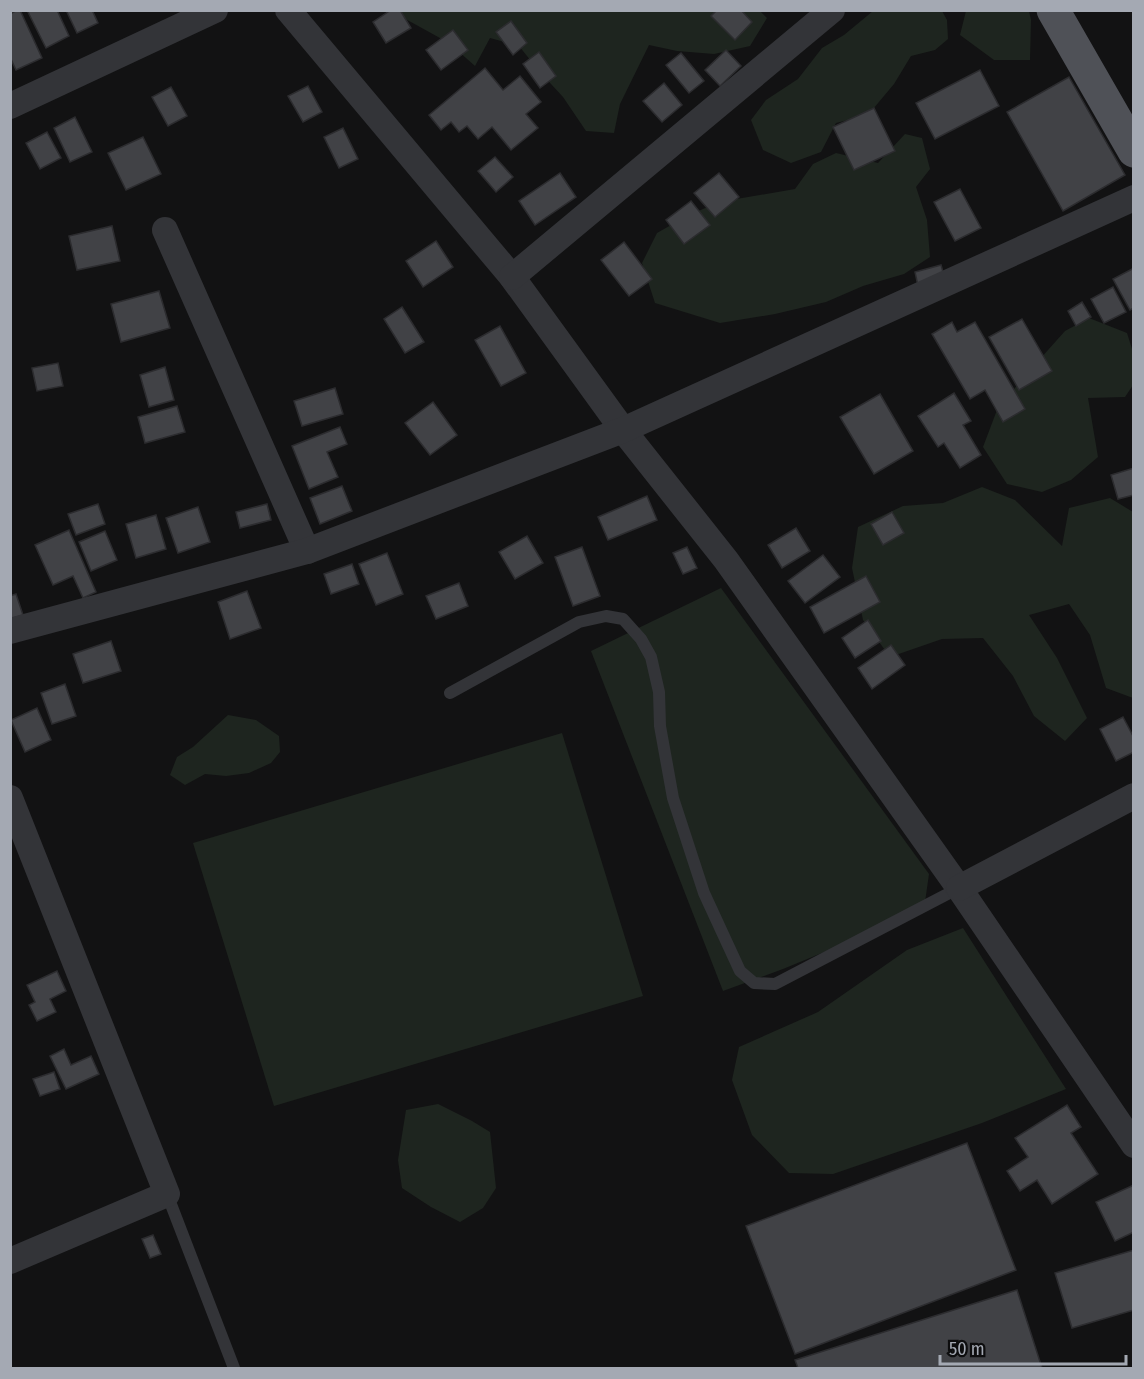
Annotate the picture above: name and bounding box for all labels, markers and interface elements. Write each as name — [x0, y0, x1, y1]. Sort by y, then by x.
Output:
scale bar — [940, 1328, 1126, 1366]
text: 50 m — [949, 1338, 985, 1360]

